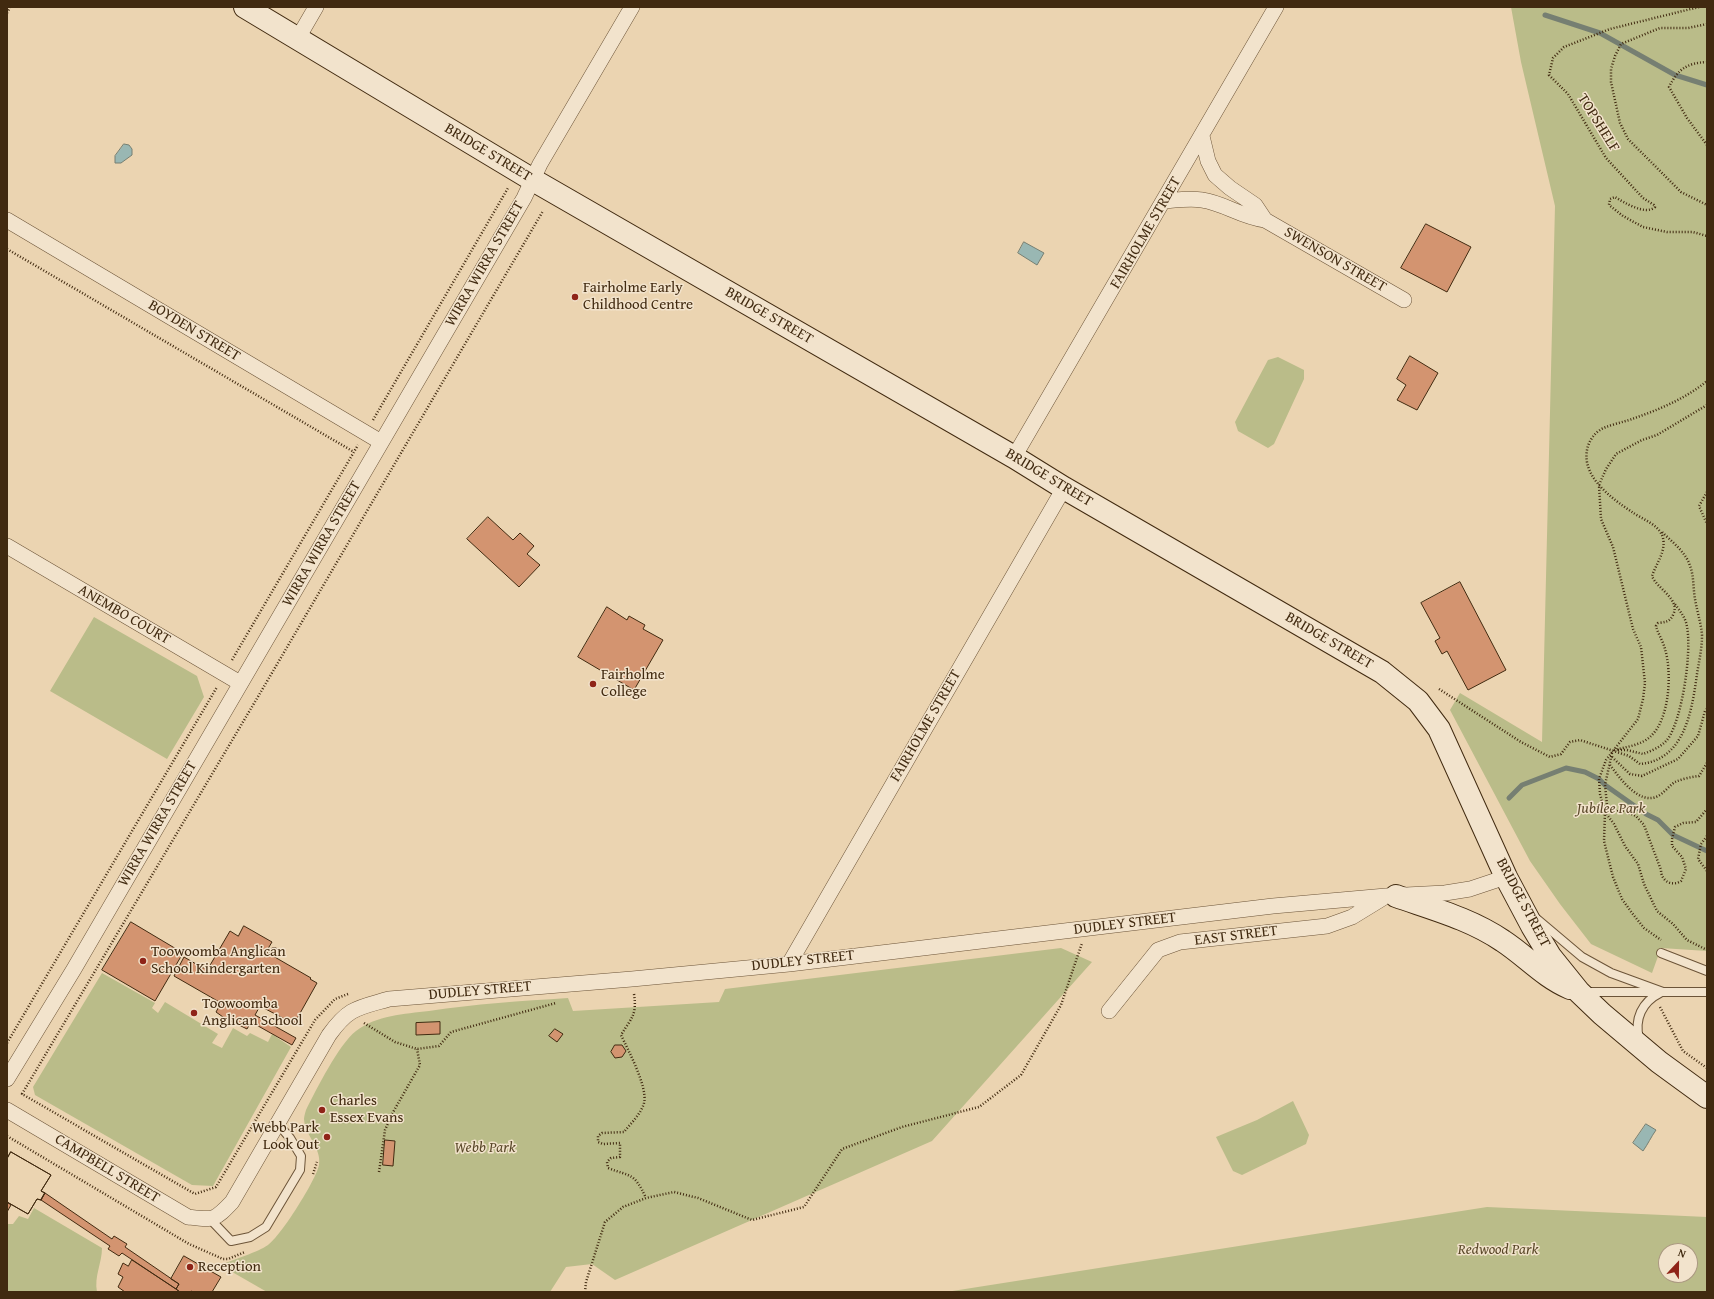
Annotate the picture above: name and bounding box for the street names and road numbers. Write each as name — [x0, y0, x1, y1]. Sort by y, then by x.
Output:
street label: TOPSHELF — [1573, 91, 1623, 155]
street label: BRIDGE STREET — [441, 120, 535, 186]
street label: FAIRHOLME STREET — [1107, 174, 1185, 292]
street label: WIRRA WIRRA STREET — [442, 198, 528, 330]
street label: SWENSON STREET — [1281, 223, 1389, 297]
street label: BRIDGE STREET — [722, 284, 816, 348]
street label: BOYDEN STREET — [145, 297, 243, 365]
street label: BRIDGE STREET — [1002, 445, 1096, 511]
street label: WIRRA WIRRA STREET — [279, 478, 365, 610]
street label: ANEMBO COURT — [75, 581, 173, 649]
street label: BRIDGE STREET — [1282, 609, 1376, 673]
street label: FAIRHOLME STREET — [887, 667, 965, 785]
street label: WIRRA WIRRA STREET — [115, 758, 201, 890]
street label: BRIDGE STREET — [1492, 855, 1554, 951]
street label: DUDLEY STREET — [1073, 909, 1177, 939]
street label: EAST STREET — [1193, 922, 1279, 950]
street label: DUDLEY STREET — [751, 947, 855, 975]
street label: DUDLEY STREET — [428, 978, 532, 1004]
street label: CAMPBELL STREET — [51, 1131, 163, 1207]

